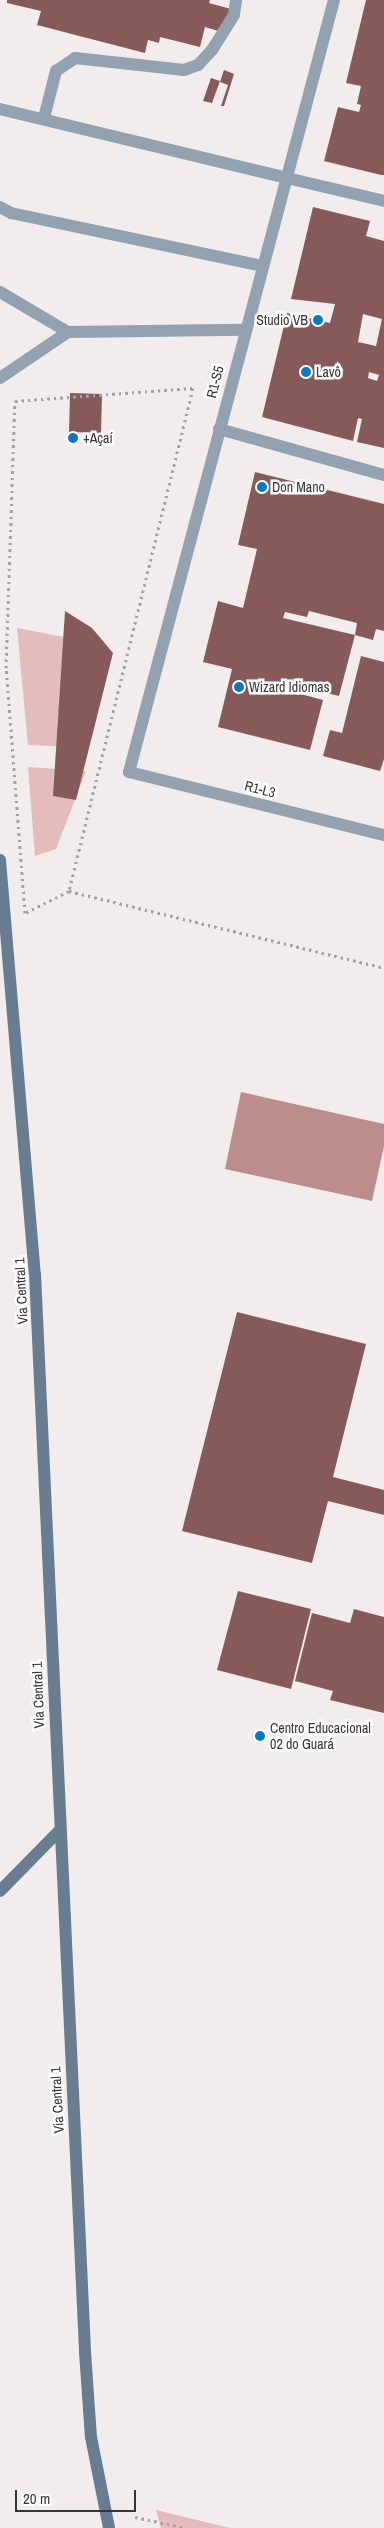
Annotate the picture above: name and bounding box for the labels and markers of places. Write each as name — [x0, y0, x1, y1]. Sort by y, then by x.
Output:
place label: Studio VB — [256, 312, 308, 328]
marker: Studio VB — [312, 314, 324, 326]
place label: Lavô — [316, 364, 341, 380]
marker: Lavô — [300, 366, 312, 378]
place label: +Açaí — [83, 430, 113, 446]
marker: +Açaí — [67, 432, 79, 444]
place label: Don Mano — [272, 479, 325, 495]
marker: Don Mano — [256, 481, 268, 493]
place label: Wizard Idiomas — [249, 679, 329, 695]
marker: Wizard Idiomas — [233, 681, 245, 693]
place label: Centro Educacional 02 do Guará — [270, 1720, 371, 1752]
marker: Centro Educacional 02 do Guará — [254, 1730, 266, 1742]

